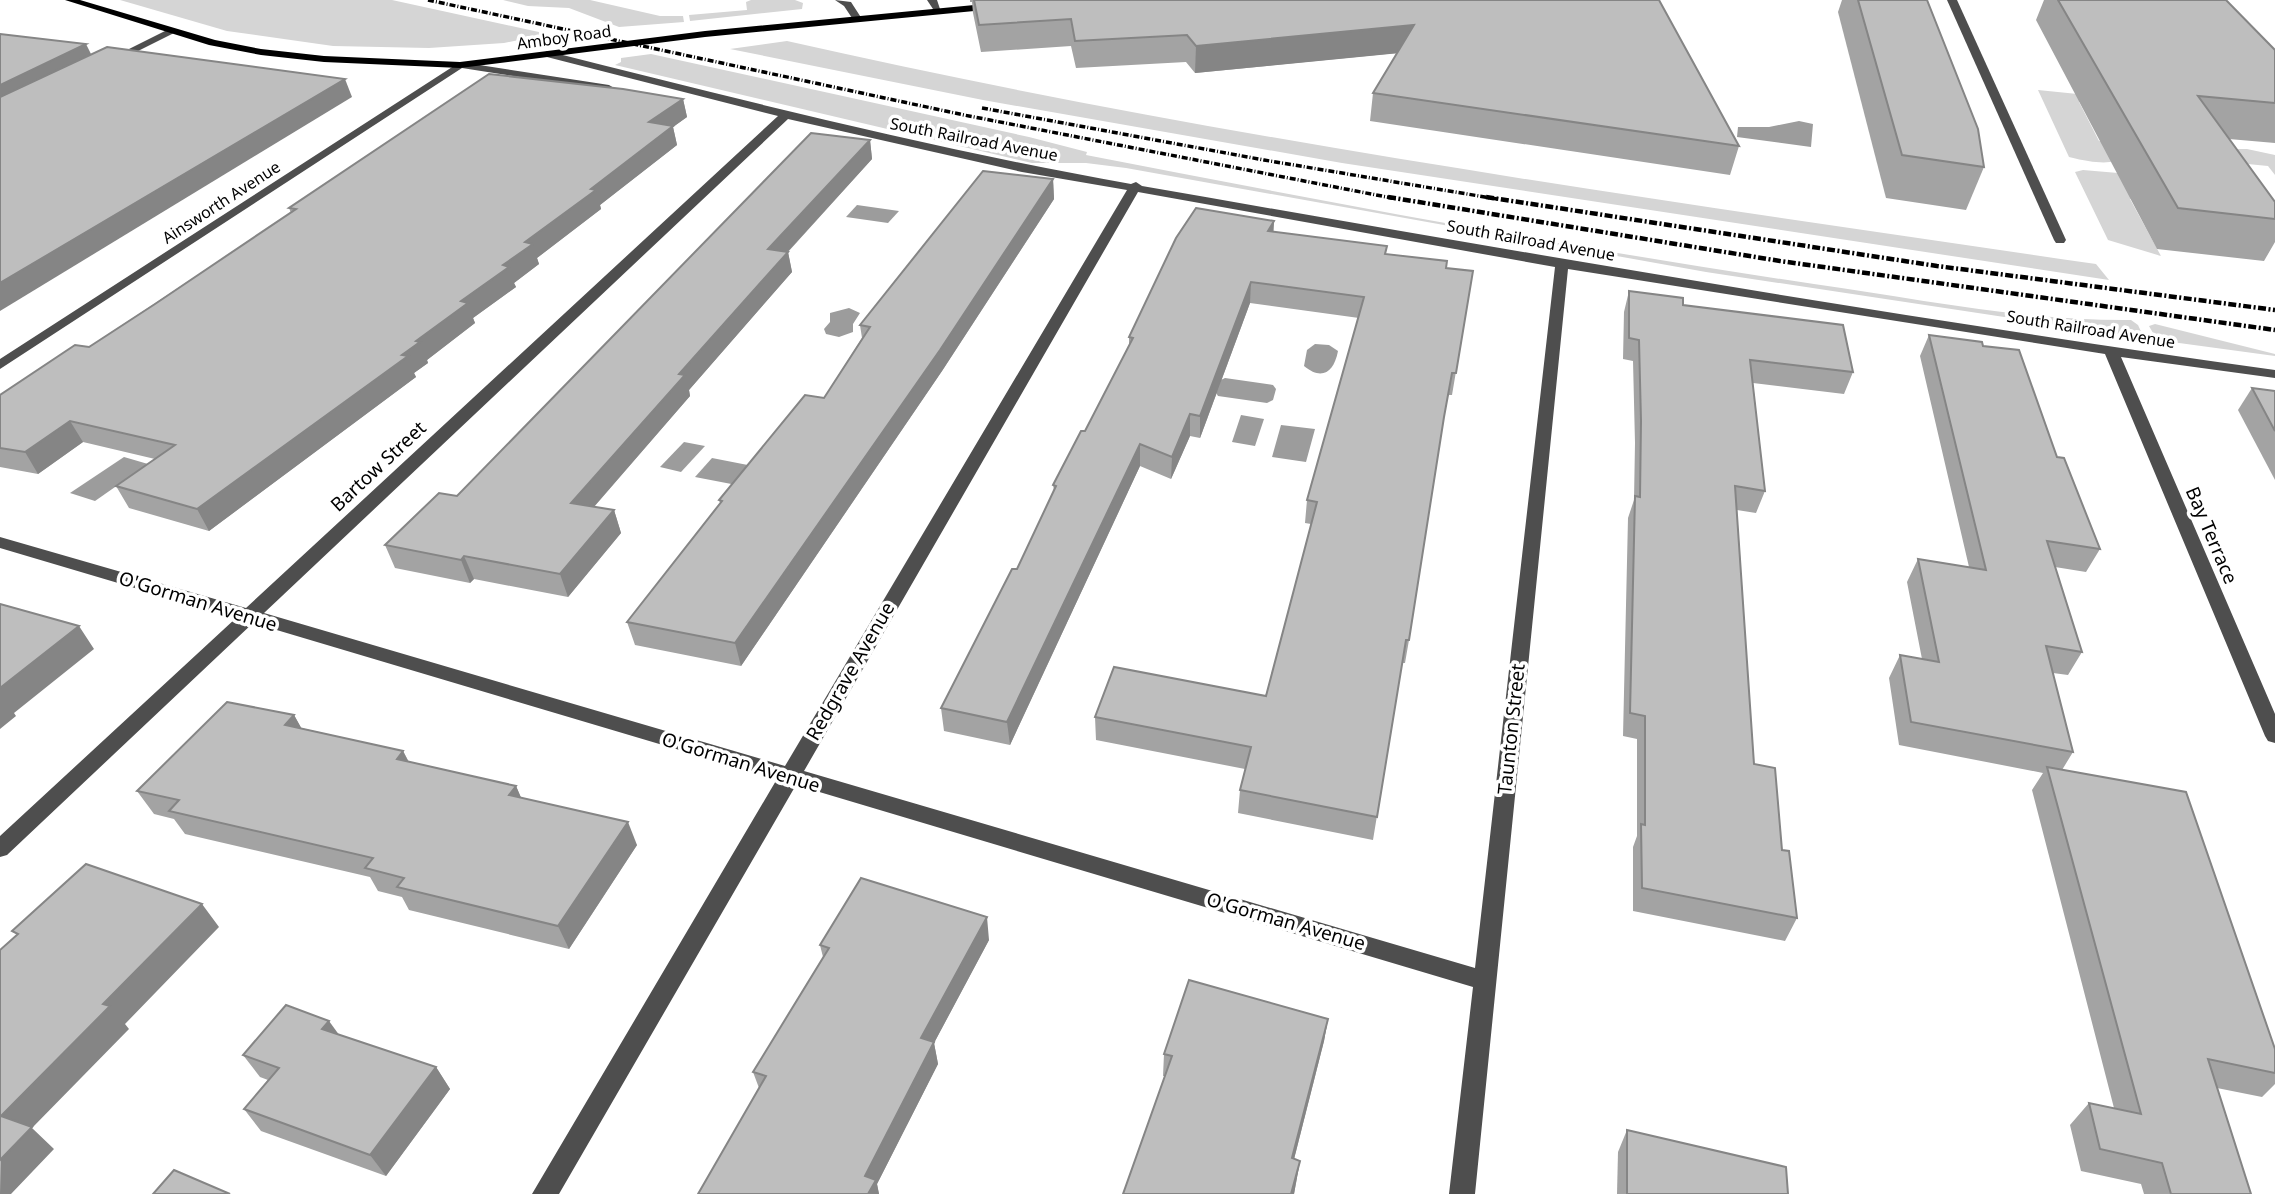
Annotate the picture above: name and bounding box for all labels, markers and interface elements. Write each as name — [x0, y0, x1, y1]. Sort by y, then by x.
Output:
street label: Amboy Road — [515, 19, 613, 55]
street label: South Railroad Avenue — [888, 112, 1060, 166]
street label: Ainsworth Avenue — [158, 156, 284, 248]
street label: South Railroad Avenue — [1445, 214, 1617, 266]
street label: South Railroad Avenue — [2005, 305, 2177, 353]
street label: Bartow Street — [325, 415, 431, 517]
street label: Bay Terrace — [2180, 482, 2244, 588]
street label: O'Gorman Avenue — [116, 565, 280, 637]
street label: Redgrave Avenue — [800, 597, 900, 745]
street label: Taunton Street — [1491, 662, 1531, 796]
street label: O'Gorman Avenue — [659, 726, 823, 798]
street label: O'Gorman Avenue — [1204, 886, 1368, 956]

